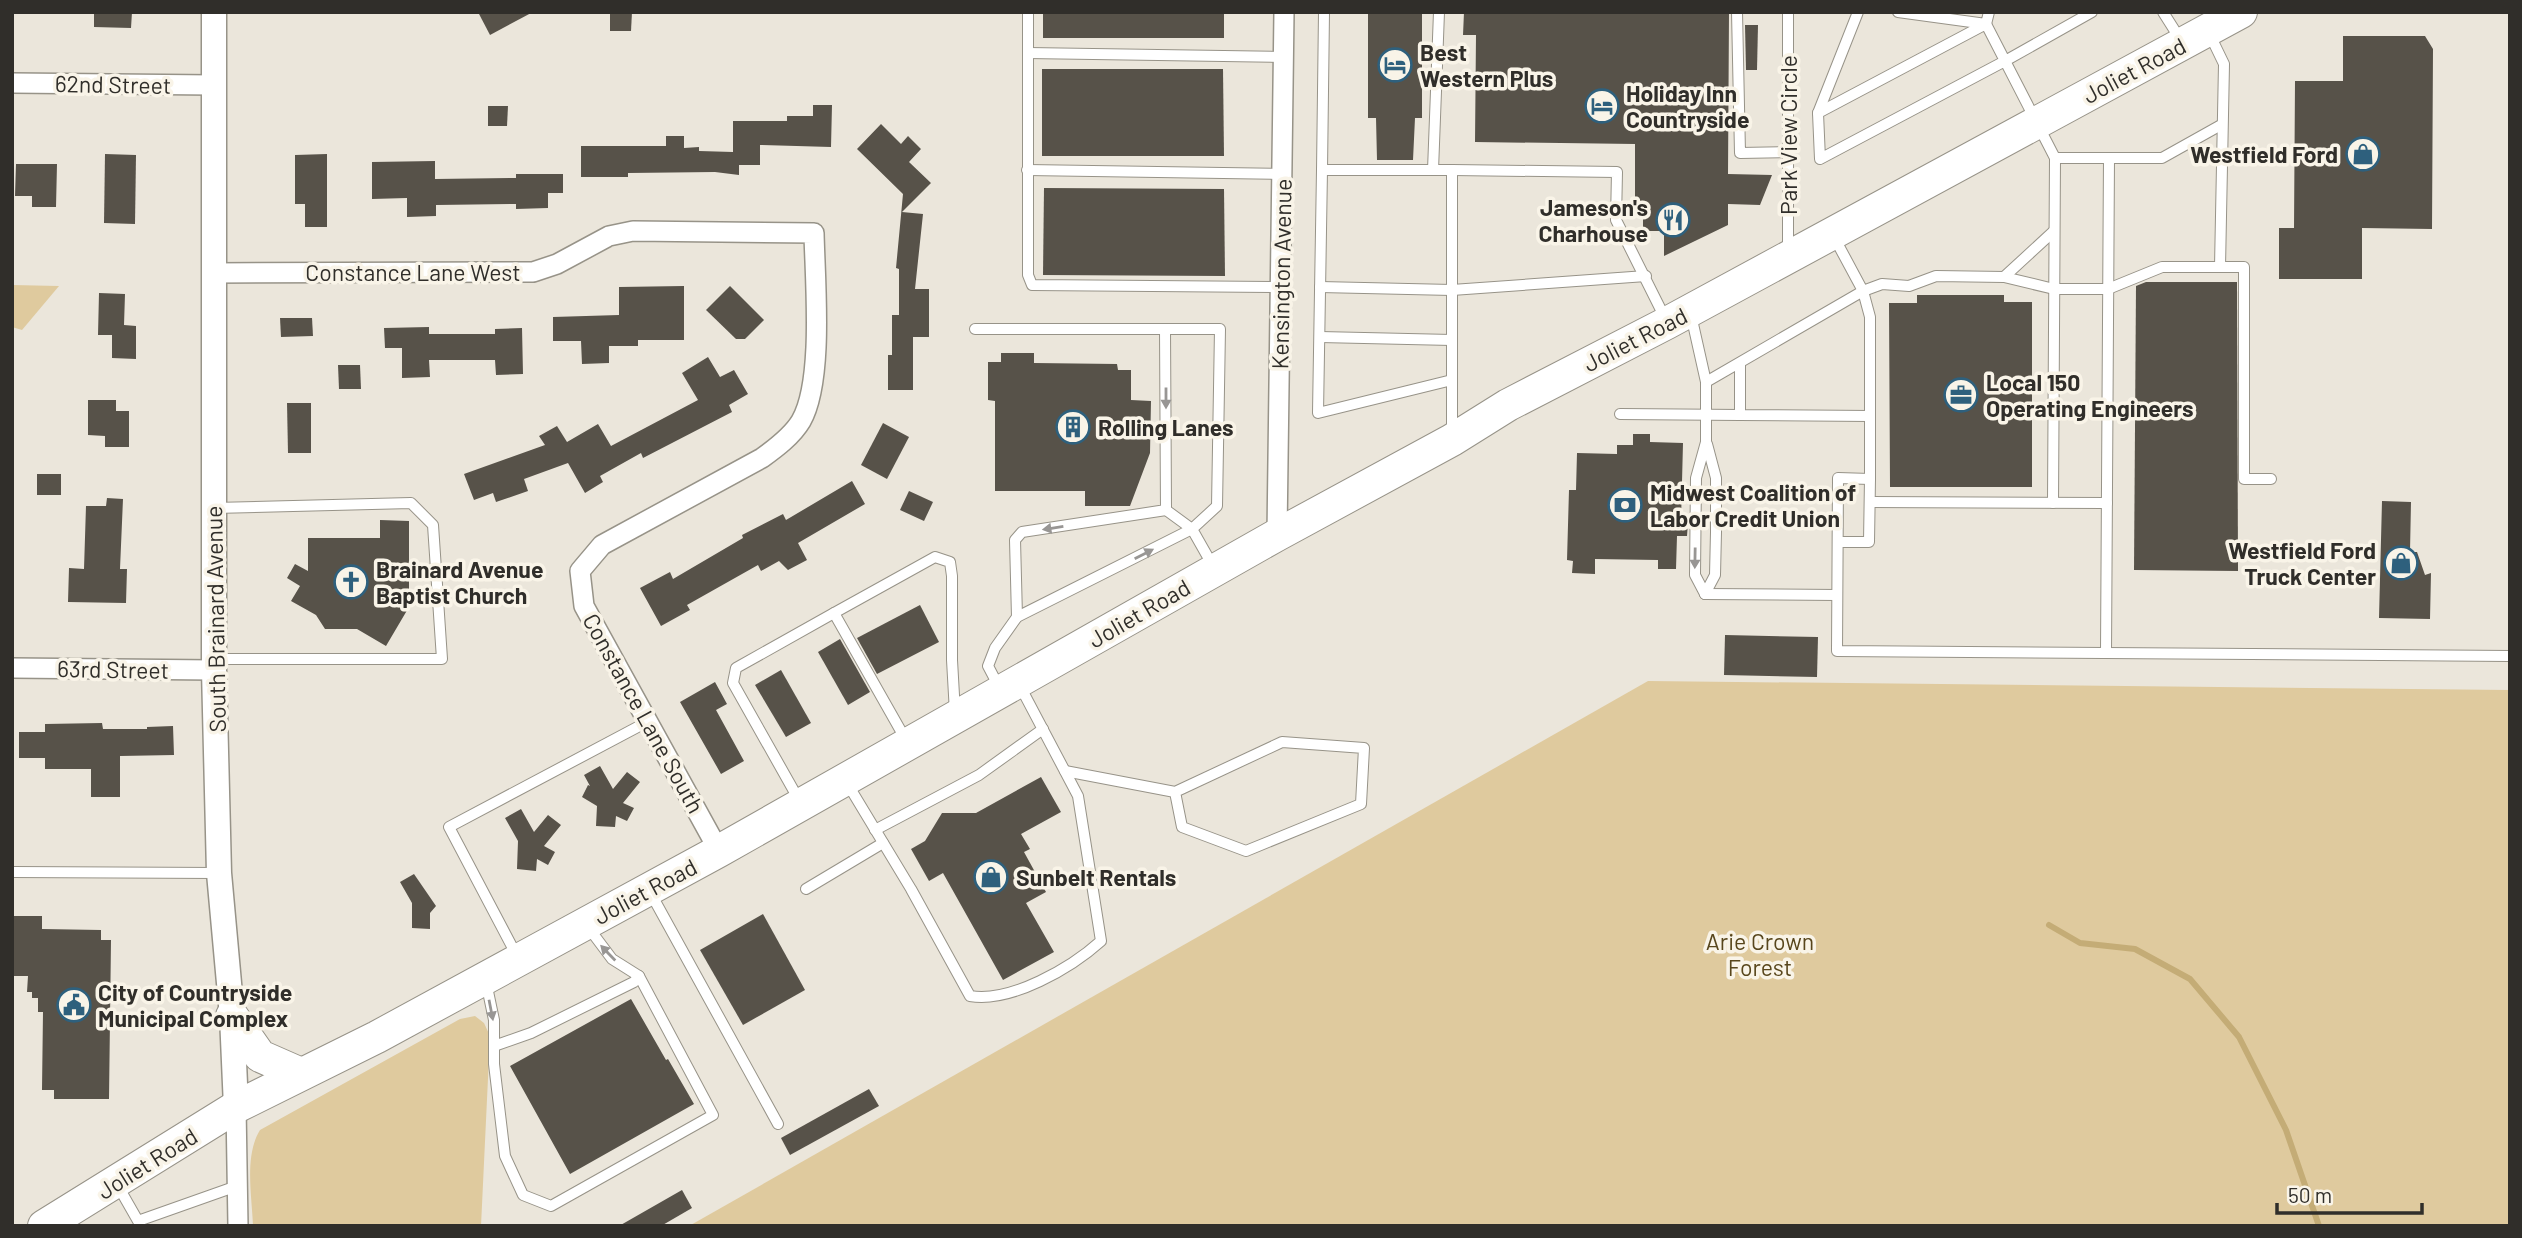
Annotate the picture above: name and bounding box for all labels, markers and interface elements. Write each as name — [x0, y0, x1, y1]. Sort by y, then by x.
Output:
street label: Joliet Road — [2078, 31, 2190, 109]
place label: Best Western Plus — [1420, 38, 1553, 92]
hotel icon: Best Western Plus — [1376, 46, 1414, 84]
street label: Park View Circle — [1774, 55, 1802, 215]
street label: 62nd Street — [55, 69, 171, 99]
place label: Holiday Inn Countryside — [1626, 79, 1749, 133]
hotel icon: Holiday Inn Countryside — [1583, 87, 1621, 125]
shop icon: Westfield Ford — [2344, 135, 2382, 173]
place label: Westfield Ford — [2190, 140, 2338, 168]
street label: Kensington Avenue — [1265, 178, 1297, 370]
place label: Jameson's Charhouse — [1539, 193, 1648, 247]
restaurant icon: Jameson's Charhouse — [1654, 201, 1692, 239]
street label: Constance Lane West — [305, 258, 521, 286]
street label: Joliet Road — [1578, 301, 1692, 377]
place label: Local 150 Operating Engineers — [1986, 368, 2193, 422]
office icon: Local 150 Operating Engineers — [1942, 376, 1980, 414]
one-way arrow — [1160, 387, 1171, 409]
building icon: Rolling Lanes — [1054, 408, 1092, 446]
place label: Rolling Lanes — [1098, 413, 1234, 441]
place label: Midwest Coalition of Labor Credit Union — [1650, 478, 1856, 532]
bank icon: Midwest Coalition of Labor Credit Union — [1606, 486, 1644, 524]
street label: South Brainard Avenue — [199, 505, 231, 733]
one-way arrow — [1042, 522, 1064, 533]
place label: Westfield Ford Truck Center — [2228, 536, 2376, 590]
shop icon: Westfield Ford Truck Center — [2382, 544, 2420, 582]
one-way arrow — [1134, 548, 1154, 559]
one-way arrow — [1690, 548, 1701, 570]
place label: Brainard Avenue Baptist Church — [376, 555, 543, 609]
church icon: Brainard Avenue Baptist Church — [332, 563, 370, 601]
street label: Joliet Road — [1083, 573, 1195, 653]
street label: Constance Lane South — [577, 608, 711, 818]
street label: 63rd Street — [57, 654, 169, 684]
street label: Joliet Road — [589, 852, 701, 930]
shop icon: Sunbelt Rentals — [972, 858, 1010, 896]
place label: Sunbelt Rentals — [1016, 863, 1176, 891]
park label: Arie Crown Forest — [1706, 927, 1814, 981]
one-way arrow — [600, 945, 617, 962]
place label: City of Countryside Municipal Complex — [98, 978, 292, 1032]
public building icon: City of Countryside Municipal Complex — [55, 986, 93, 1024]
one-way arrow — [486, 999, 497, 1021]
street label: Joliet Road — [92, 1121, 202, 1205]
scale bar — [2277, 1172, 2422, 1216]
text: 50 m — [2288, 1182, 2332, 1207]

